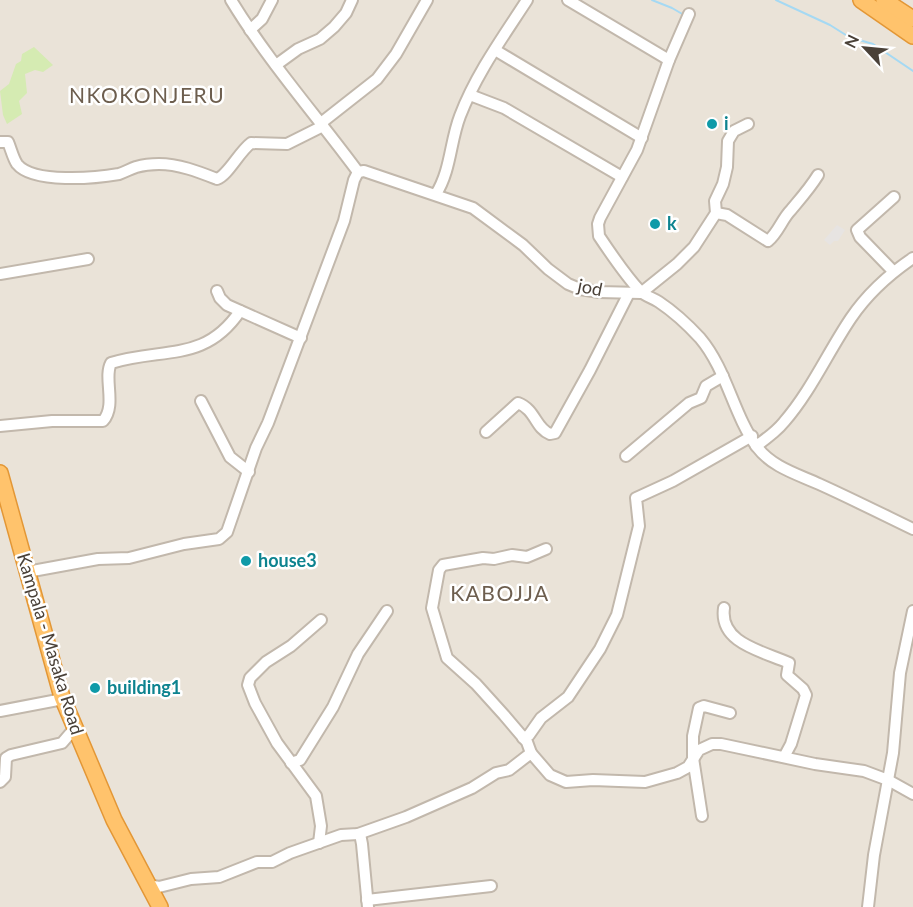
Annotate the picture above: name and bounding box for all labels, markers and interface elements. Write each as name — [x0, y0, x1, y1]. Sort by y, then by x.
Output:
north arrow — [835, 18, 895, 78]
text: N — [840, 32, 862, 51]
district label: NKOKONJERU — [69, 82, 225, 107]
place label: i — [724, 112, 729, 134]
marker: i — [705, 117, 719, 131]
place label: k — [667, 212, 677, 234]
marker: k — [648, 217, 662, 231]
street label: jod — [575, 273, 605, 300]
place label: house3 — [258, 549, 317, 571]
street label: Kampala - Masaka Road — [13, 550, 89, 737]
marker: house3 — [239, 554, 253, 568]
district label: KABOJJA — [450, 580, 550, 605]
place label: building1 — [107, 676, 181, 698]
marker: building1 — [88, 681, 102, 695]

